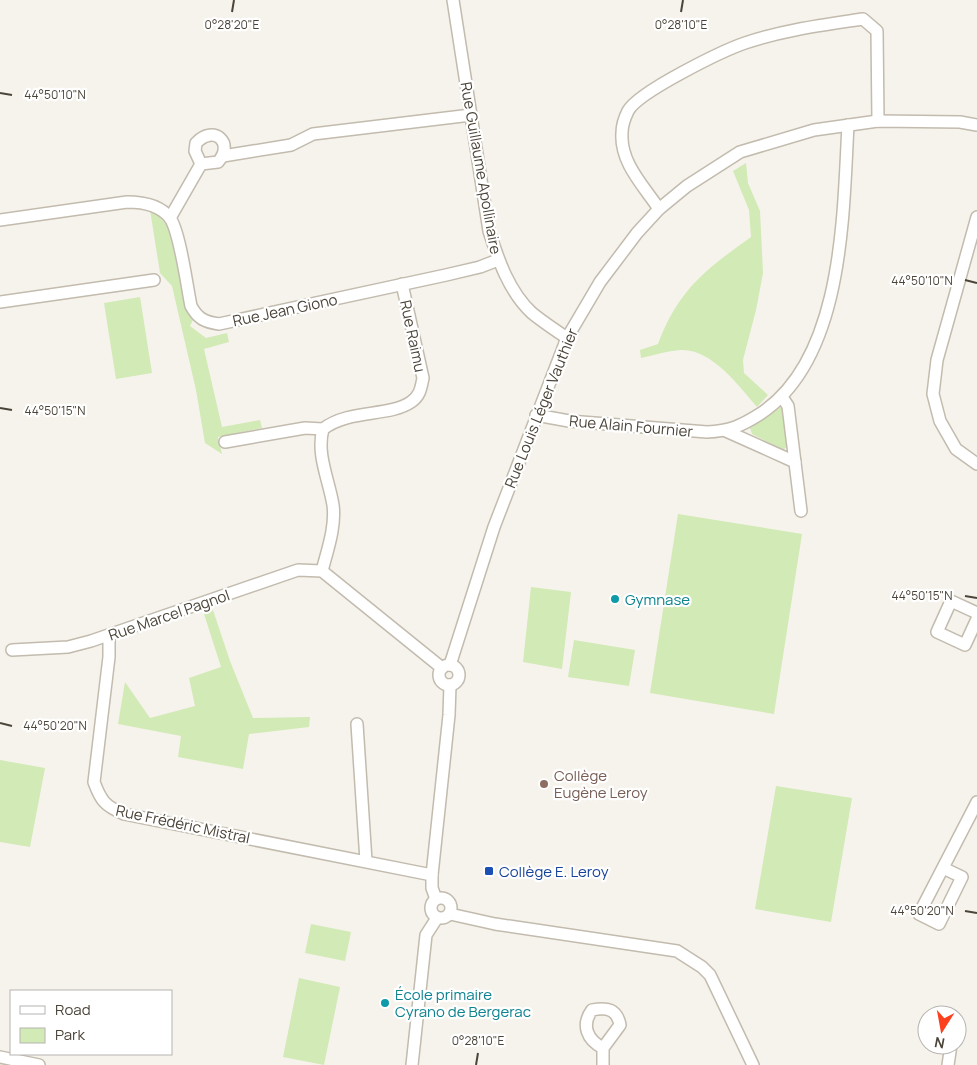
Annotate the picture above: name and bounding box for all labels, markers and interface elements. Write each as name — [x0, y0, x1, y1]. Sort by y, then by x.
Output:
text: 0°28'20"E — [205, 16, 260, 33]
text: 0°28'10"E — [655, 16, 707, 33]
street label: Rue Guillaume Apollinaire — [456, 80, 507, 256]
text: 44°50'10"N — [24, 86, 86, 103]
text: 44°50'10"N — [891, 272, 953, 289]
street label: Rue Jean Giono — [231, 289, 339, 331]
street label: Rue Raimu — [395, 298, 431, 374]
street label: Rue Louis Léger Vauthier — [499, 324, 583, 491]
text: 44°50'15"N — [24, 402, 86, 419]
street label: Rue Alain Fournier — [568, 410, 694, 442]
street label: Rue Marcel Pagnol — [106, 584, 232, 646]
text: 44°50'15"N — [891, 587, 953, 604]
place label: Gymnase — [625, 589, 690, 610]
marker: Gymnase — [609, 593, 621, 605]
text: 44°50'20"N — [23, 717, 87, 734]
place label: Collège Eugène Leroy — [554, 765, 648, 803]
marker: Collège Eugène Leroy — [538, 778, 550, 790]
street label: Rue Frédéric Mistral — [114, 800, 252, 848]
place label: Collège E. Leroy — [499, 861, 609, 882]
marker: Collège E. Leroy — [483, 865, 495, 877]
text: 44°50'20"N — [890, 902, 954, 919]
place label: École primaire Cyrano de Bergerac — [395, 984, 531, 1022]
legend — [10, 990, 172, 1055]
marker: École primaire Cyrano de Bergerac — [379, 997, 391, 1009]
text: Road — [55, 999, 91, 1020]
north arrow — [917, 1005, 967, 1055]
text: Park — [55, 1024, 85, 1045]
text: 0°28'10"E — [452, 1032, 504, 1049]
text: N — [933, 1033, 946, 1054]

